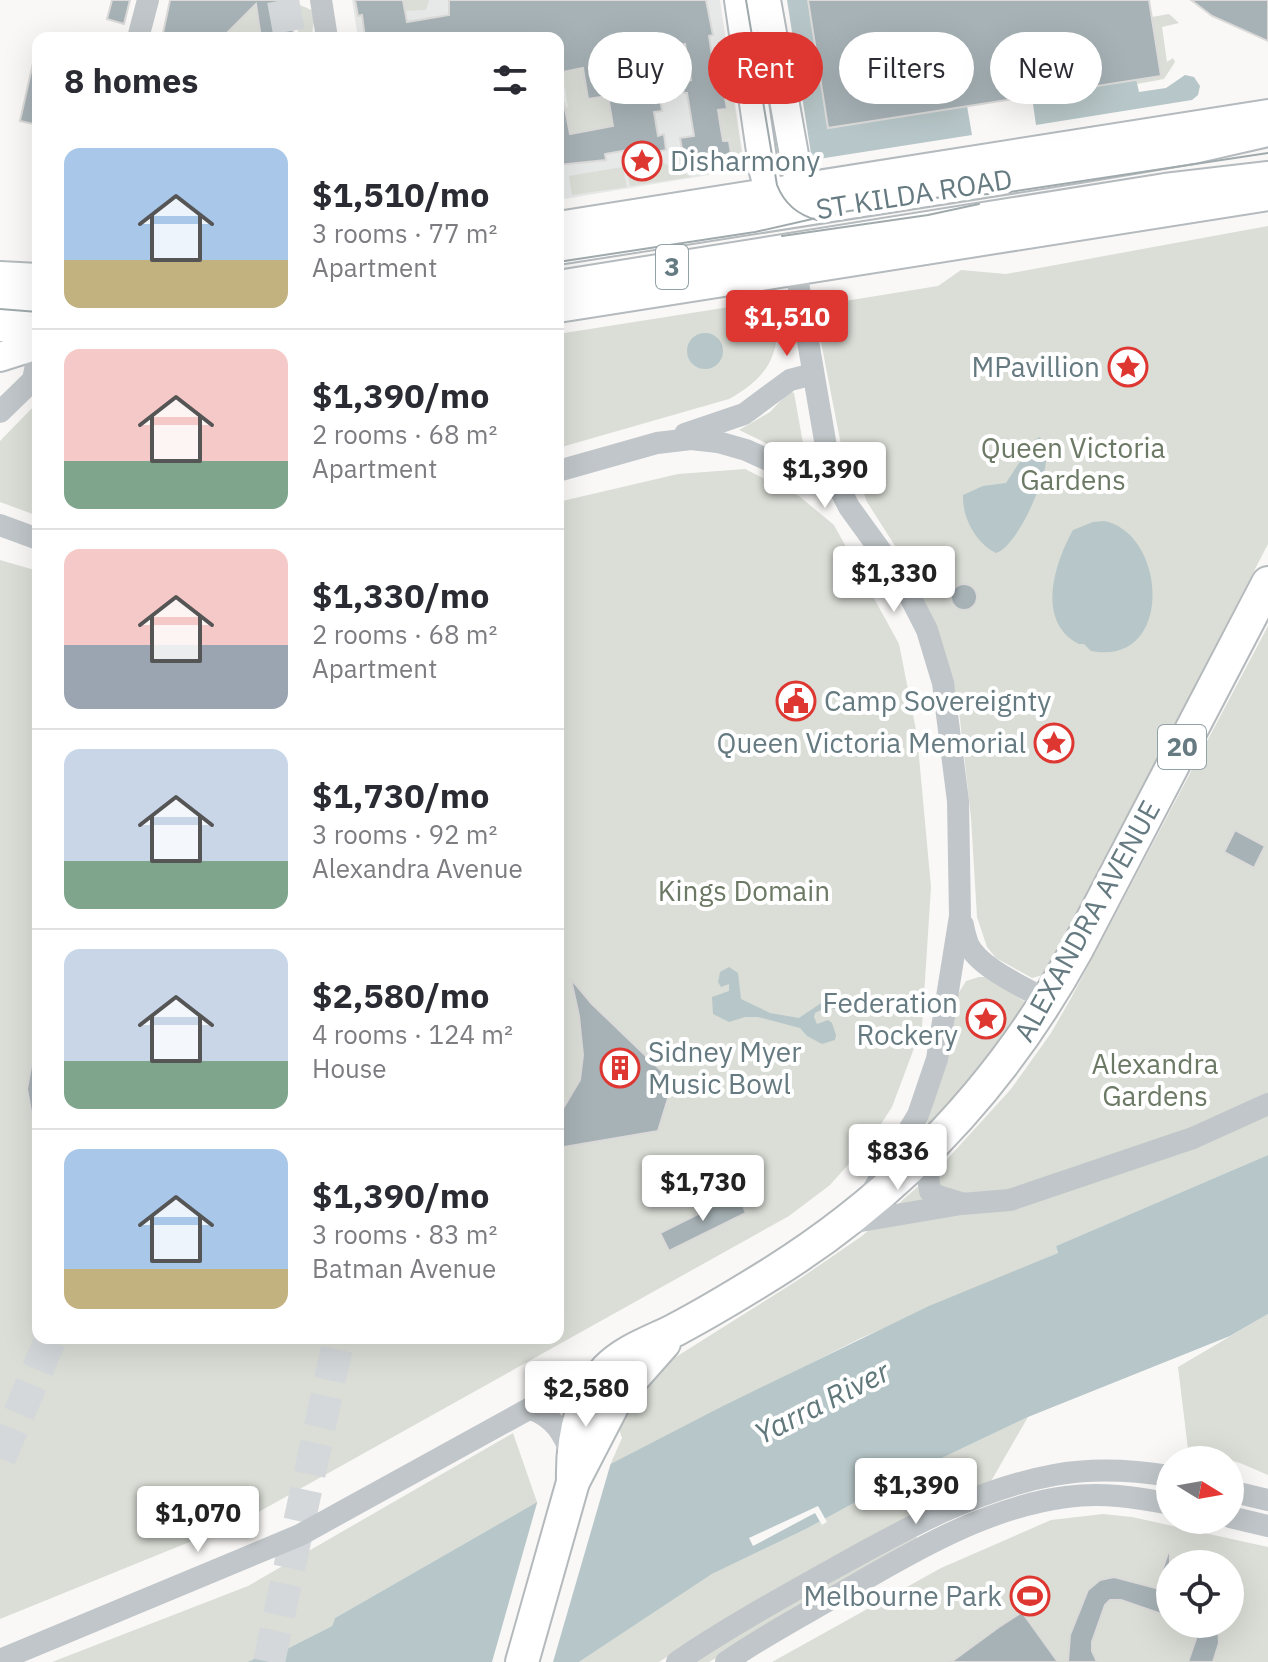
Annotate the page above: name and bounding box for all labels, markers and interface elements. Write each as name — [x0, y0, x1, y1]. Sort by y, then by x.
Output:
chip: Buy — [588, 32, 692, 104]
chip: Rent — [708, 32, 823, 104]
chip: Filters — [839, 32, 974, 104]
chip: New — [990, 32, 1102, 104]
text: 8 homes — [64, 58, 199, 102]
icon: filters — [488, 58, 532, 102]
place icon: Disharmony — [621, 140, 663, 182]
place label: Disharmony — [670, 142, 820, 179]
street label: ST KILDA ROAD — [813, 160, 1015, 227]
text: $1,510/mo — [312, 172, 489, 216]
icon: home — [128, 180, 224, 276]
text: 3 rooms · 77 m² — [312, 216, 497, 250]
road number: 3 — [656, 245, 688, 289]
text: Apartment — [312, 250, 437, 284]
pin: $1,510 — [722, 290, 852, 358]
text: $1,510 — [744, 299, 830, 333]
place icon: MPavillion — [1107, 346, 1149, 388]
place label: MPavillion — [971, 348, 1100, 385]
text: $1,390/mo — [312, 373, 489, 417]
icon: home — [128, 381, 224, 477]
text: 2 rooms · 68 m² — [312, 417, 497, 451]
park label: Queen Victoria Gardens — [981, 429, 1165, 498]
pin: $1,390 — [760, 442, 890, 510]
text: Apartment — [312, 451, 437, 485]
text: $1,390 — [782, 451, 868, 485]
pin: $1,330 — [829, 546, 959, 614]
text: $1,330 — [851, 555, 937, 589]
text: $1,330/mo — [312, 573, 489, 617]
icon: home — [128, 581, 224, 677]
text: 2 rooms · 68 m² — [312, 617, 497, 651]
text: Apartment — [312, 651, 437, 685]
public building icon: Camp Sovereignty — [775, 680, 817, 722]
place label: Camp Sovereignty — [824, 682, 1051, 719]
place icon: Queen Victoria Memorial — [1033, 722, 1075, 764]
place label: Queen Victoria Memorial — [717, 724, 1026, 761]
road number: 20 — [1158, 725, 1206, 769]
text: $1,730/mo — [312, 773, 489, 817]
icon: home — [128, 781, 224, 877]
street label: ALEXANDRA AVENUE — [1005, 794, 1168, 1048]
text: 3 rooms · 92 m² — [312, 817, 497, 851]
text: Alexandra Avenue — [312, 851, 523, 885]
park label: Kings Domain — [658, 872, 830, 909]
text: $2,580/mo — [312, 973, 489, 1017]
icon: home — [128, 981, 224, 1077]
place label: Federation Rockery — [823, 984, 958, 1053]
place icon: Federation Rockery — [965, 998, 1007, 1040]
text: 4 rooms · 124 m² — [312, 1017, 513, 1051]
place label: Sidney Myer Music Bowl — [648, 1033, 801, 1102]
park label: Alexandra Gardens — [1091, 1045, 1219, 1114]
building icon: Sidney Myer Music Bowl — [599, 1047, 641, 1089]
text: House — [312, 1051, 387, 1085]
pin: $836 — [851, 1124, 945, 1192]
text: $836 — [867, 1133, 929, 1167]
pin: $1,730 — [638, 1155, 768, 1223]
text: $1,730 — [660, 1164, 746, 1198]
text: $1,390/mo — [312, 1173, 489, 1217]
icon: home — [128, 1181, 224, 1277]
text: 3 rooms · 83 m² — [312, 1217, 497, 1251]
text: Batman Avenue — [312, 1251, 496, 1285]
water label: Yarra River — [747, 1351, 896, 1452]
pin: $2,580 — [521, 1361, 651, 1429]
text: $2,580 — [543, 1370, 629, 1404]
north arrow — [1156, 1446, 1244, 1534]
map controls — [1156, 1446, 1244, 1638]
pin: $1,390 — [851, 1458, 981, 1526]
text: $1,390 — [873, 1467, 959, 1501]
pin: $1,070 — [133, 1486, 263, 1554]
text: $1,070 — [155, 1495, 241, 1529]
button: locate — [1156, 1550, 1244, 1638]
sports icon: Melbourne Park — [1009, 1575, 1051, 1617]
place label: Melbourne Park — [804, 1577, 1002, 1614]

